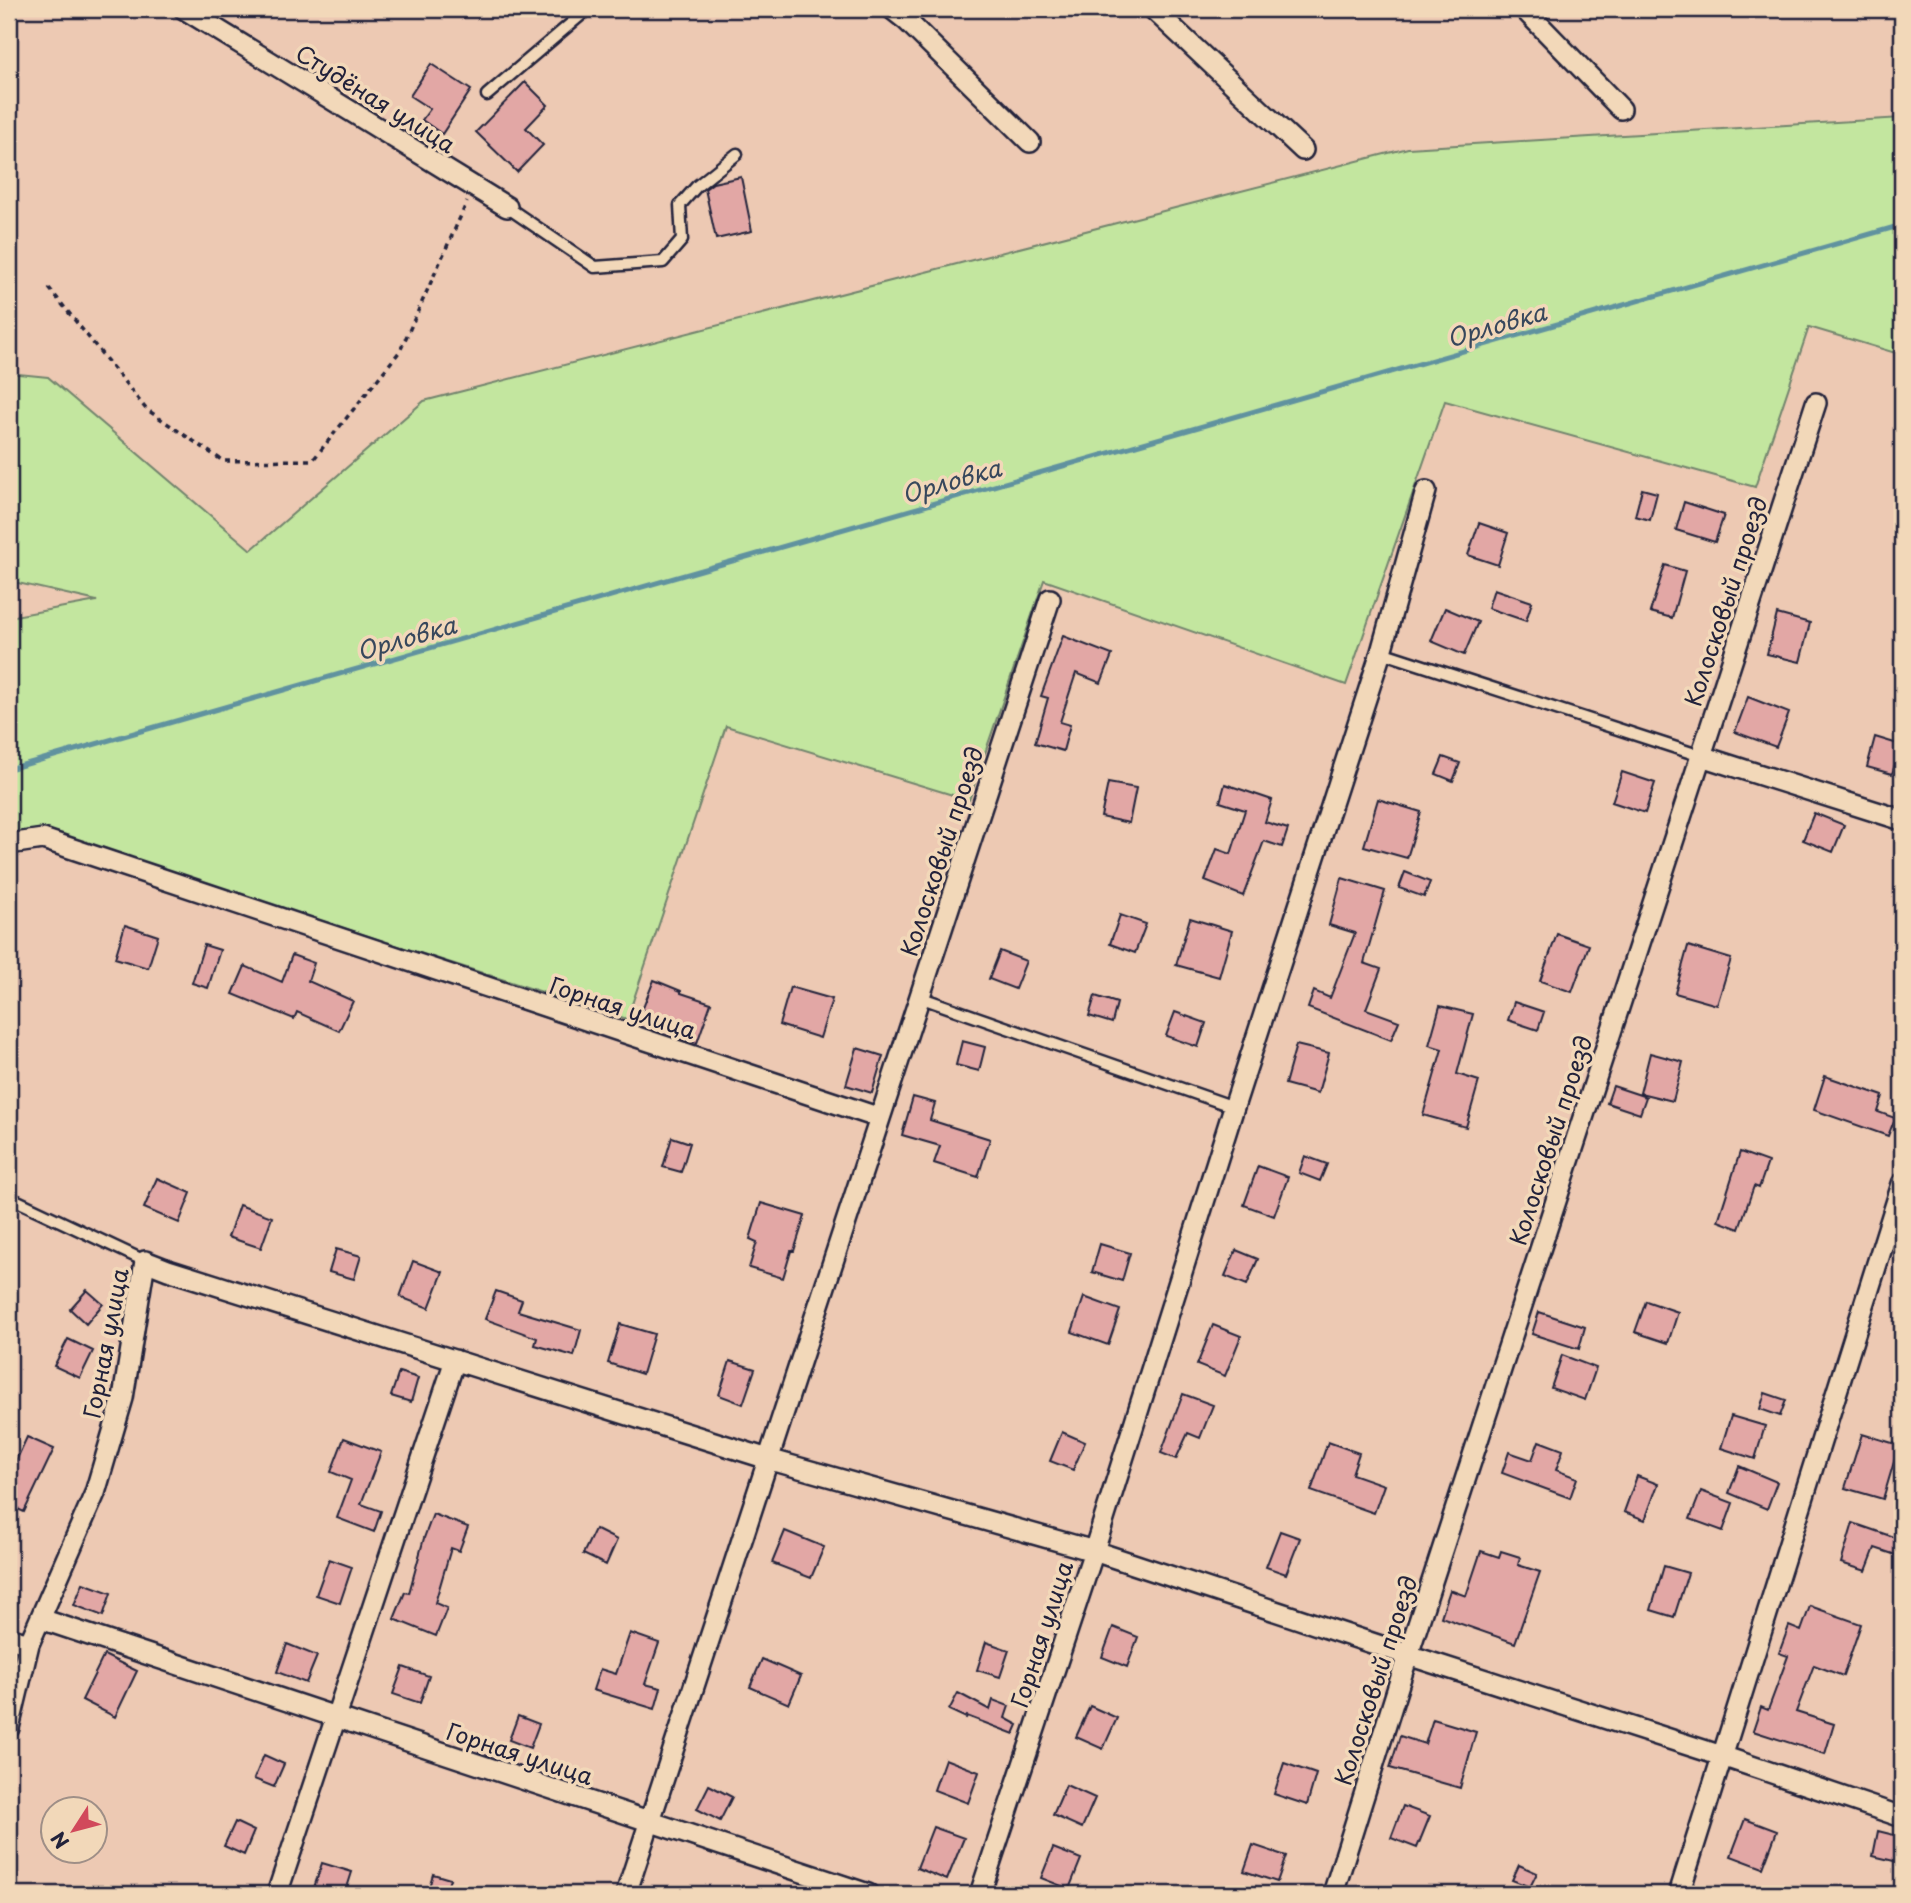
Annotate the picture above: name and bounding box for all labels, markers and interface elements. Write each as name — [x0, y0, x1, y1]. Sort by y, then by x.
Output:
street label: Студёная улица — [289, 35, 463, 162]
water label: Орловка — [1442, 292, 1551, 355]
water label: Орловка — [897, 448, 1006, 511]
street label: Колосковый проезд — [1675, 492, 1775, 710]
water label: Орловка — [352, 605, 461, 668]
street label: Колосковый проезд — [891, 742, 991, 960]
street label: Горная улица — [545, 967, 701, 1047]
street label: Колосковый проезд — [1500, 1031, 1600, 1249]
street label: Горная улица — [73, 1264, 137, 1421]
street label: Горная улица — [1001, 1556, 1081, 1712]
street label: Колосковый проезд — [1325, 1571, 1425, 1789]
street label: Горная улица — [442, 1713, 598, 1793]
north arrow — [38, 1794, 108, 1864]
text: N — [44, 1826, 75, 1855]

